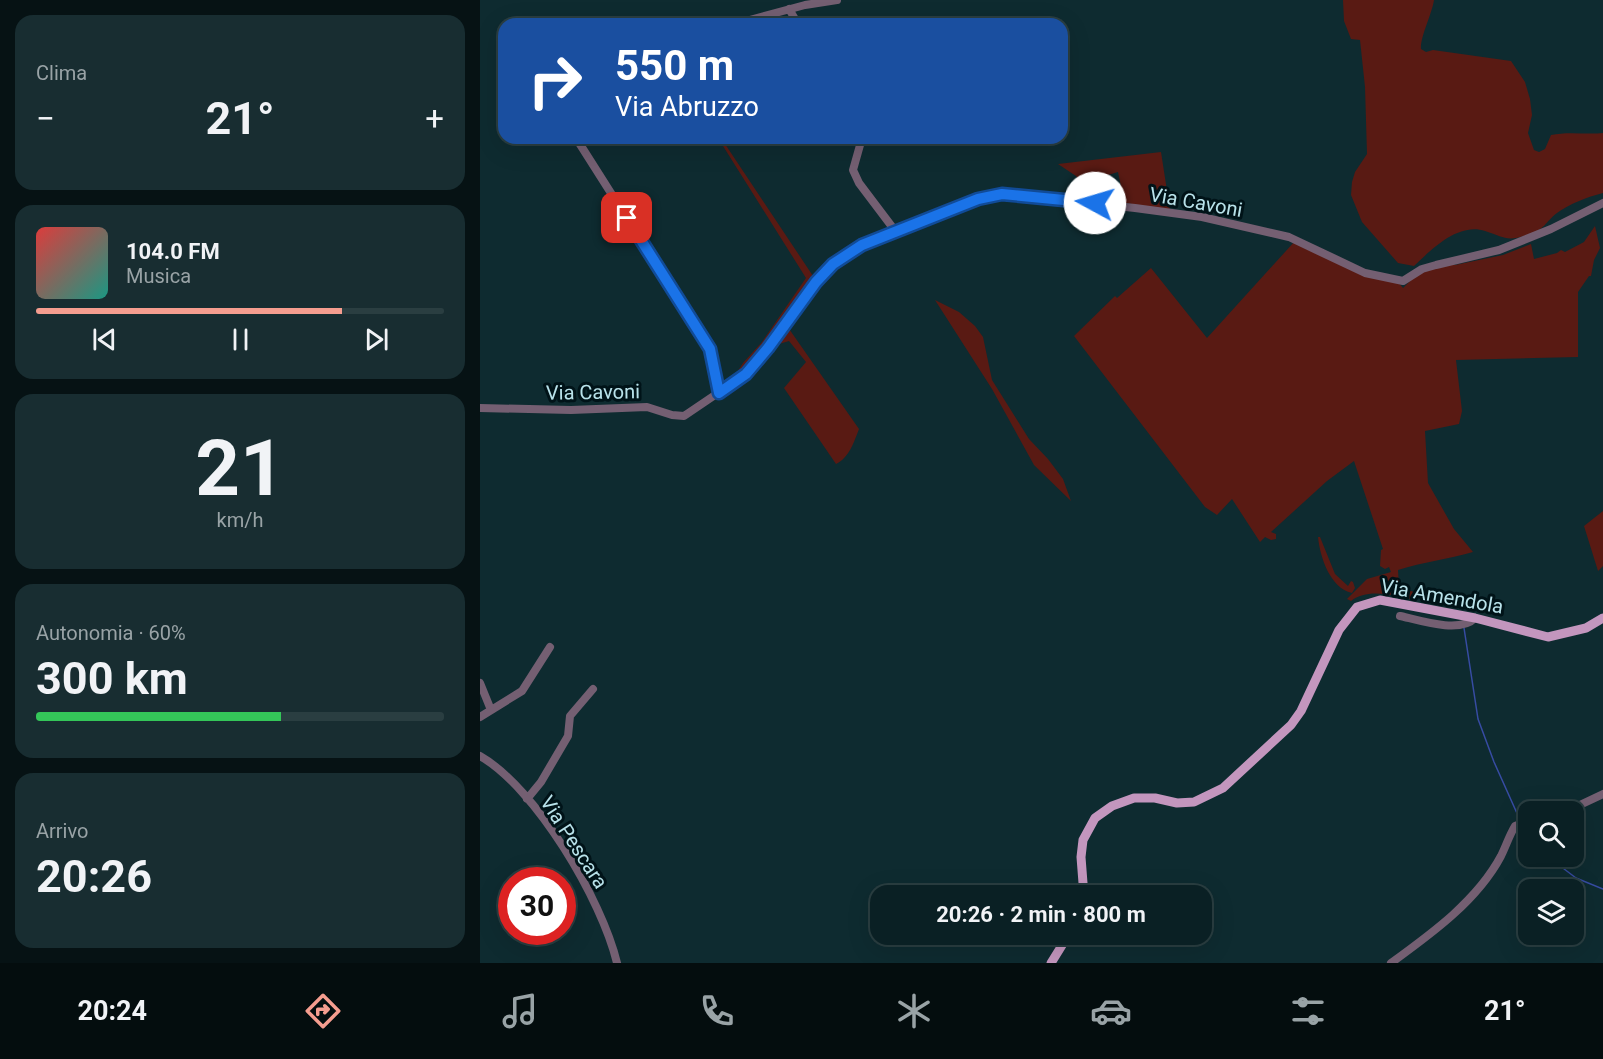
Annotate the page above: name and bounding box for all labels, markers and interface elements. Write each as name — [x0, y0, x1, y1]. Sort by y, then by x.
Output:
text: 550 m — [615, 41, 734, 90]
icon: right — [516, 42, 594, 120]
text: Clima — [36, 61, 87, 85]
text: Via Abruzzo — [615, 91, 759, 123]
text: 21° — [205, 92, 275, 145]
text: − — [36, 99, 55, 138]
text: + — [425, 99, 444, 138]
position arrow — [1063, 171, 1127, 235]
street label: Via Cavoni — [1148, 182, 1244, 222]
pin — [601, 192, 652, 243]
icon: arrive — [610, 201, 643, 234]
text: 104.0 FM — [126, 239, 220, 264]
text: Musica — [126, 264, 191, 288]
icon: previous — [88, 323, 121, 356]
icon: pause — [224, 323, 257, 356]
icon: next — [360, 323, 393, 356]
street label: Via Cavoni — [546, 379, 640, 405]
text: 21 — [195, 423, 285, 514]
text: km/h — [217, 508, 263, 532]
street label: Via Amendola — [1379, 573, 1505, 619]
text: Autonomia · 60% — [36, 621, 186, 645]
text: 300 km — [36, 652, 188, 705]
street label: Via Pescara — [535, 791, 613, 893]
map controls — [1518, 801, 1584, 945]
button: search — [1518, 801, 1584, 867]
text: Arrivo — [36, 819, 88, 843]
text: 20:26 — [36, 850, 152, 903]
speed limit sign: 30 — [498, 867, 576, 945]
button: layers — [1518, 879, 1584, 945]
text: 20:26 · 2 min · 800 m — [936, 902, 1146, 927]
icon: directions — [302, 990, 344, 1032]
icon: music — [499, 990, 541, 1032]
icon: phone — [696, 990, 738, 1032]
icon: climate — [893, 990, 935, 1032]
icon: car — [1090, 990, 1132, 1032]
icon: filters — [1287, 990, 1329, 1032]
text: 20:24 — [77, 995, 147, 1027]
text: 21° — [1484, 995, 1525, 1027]

